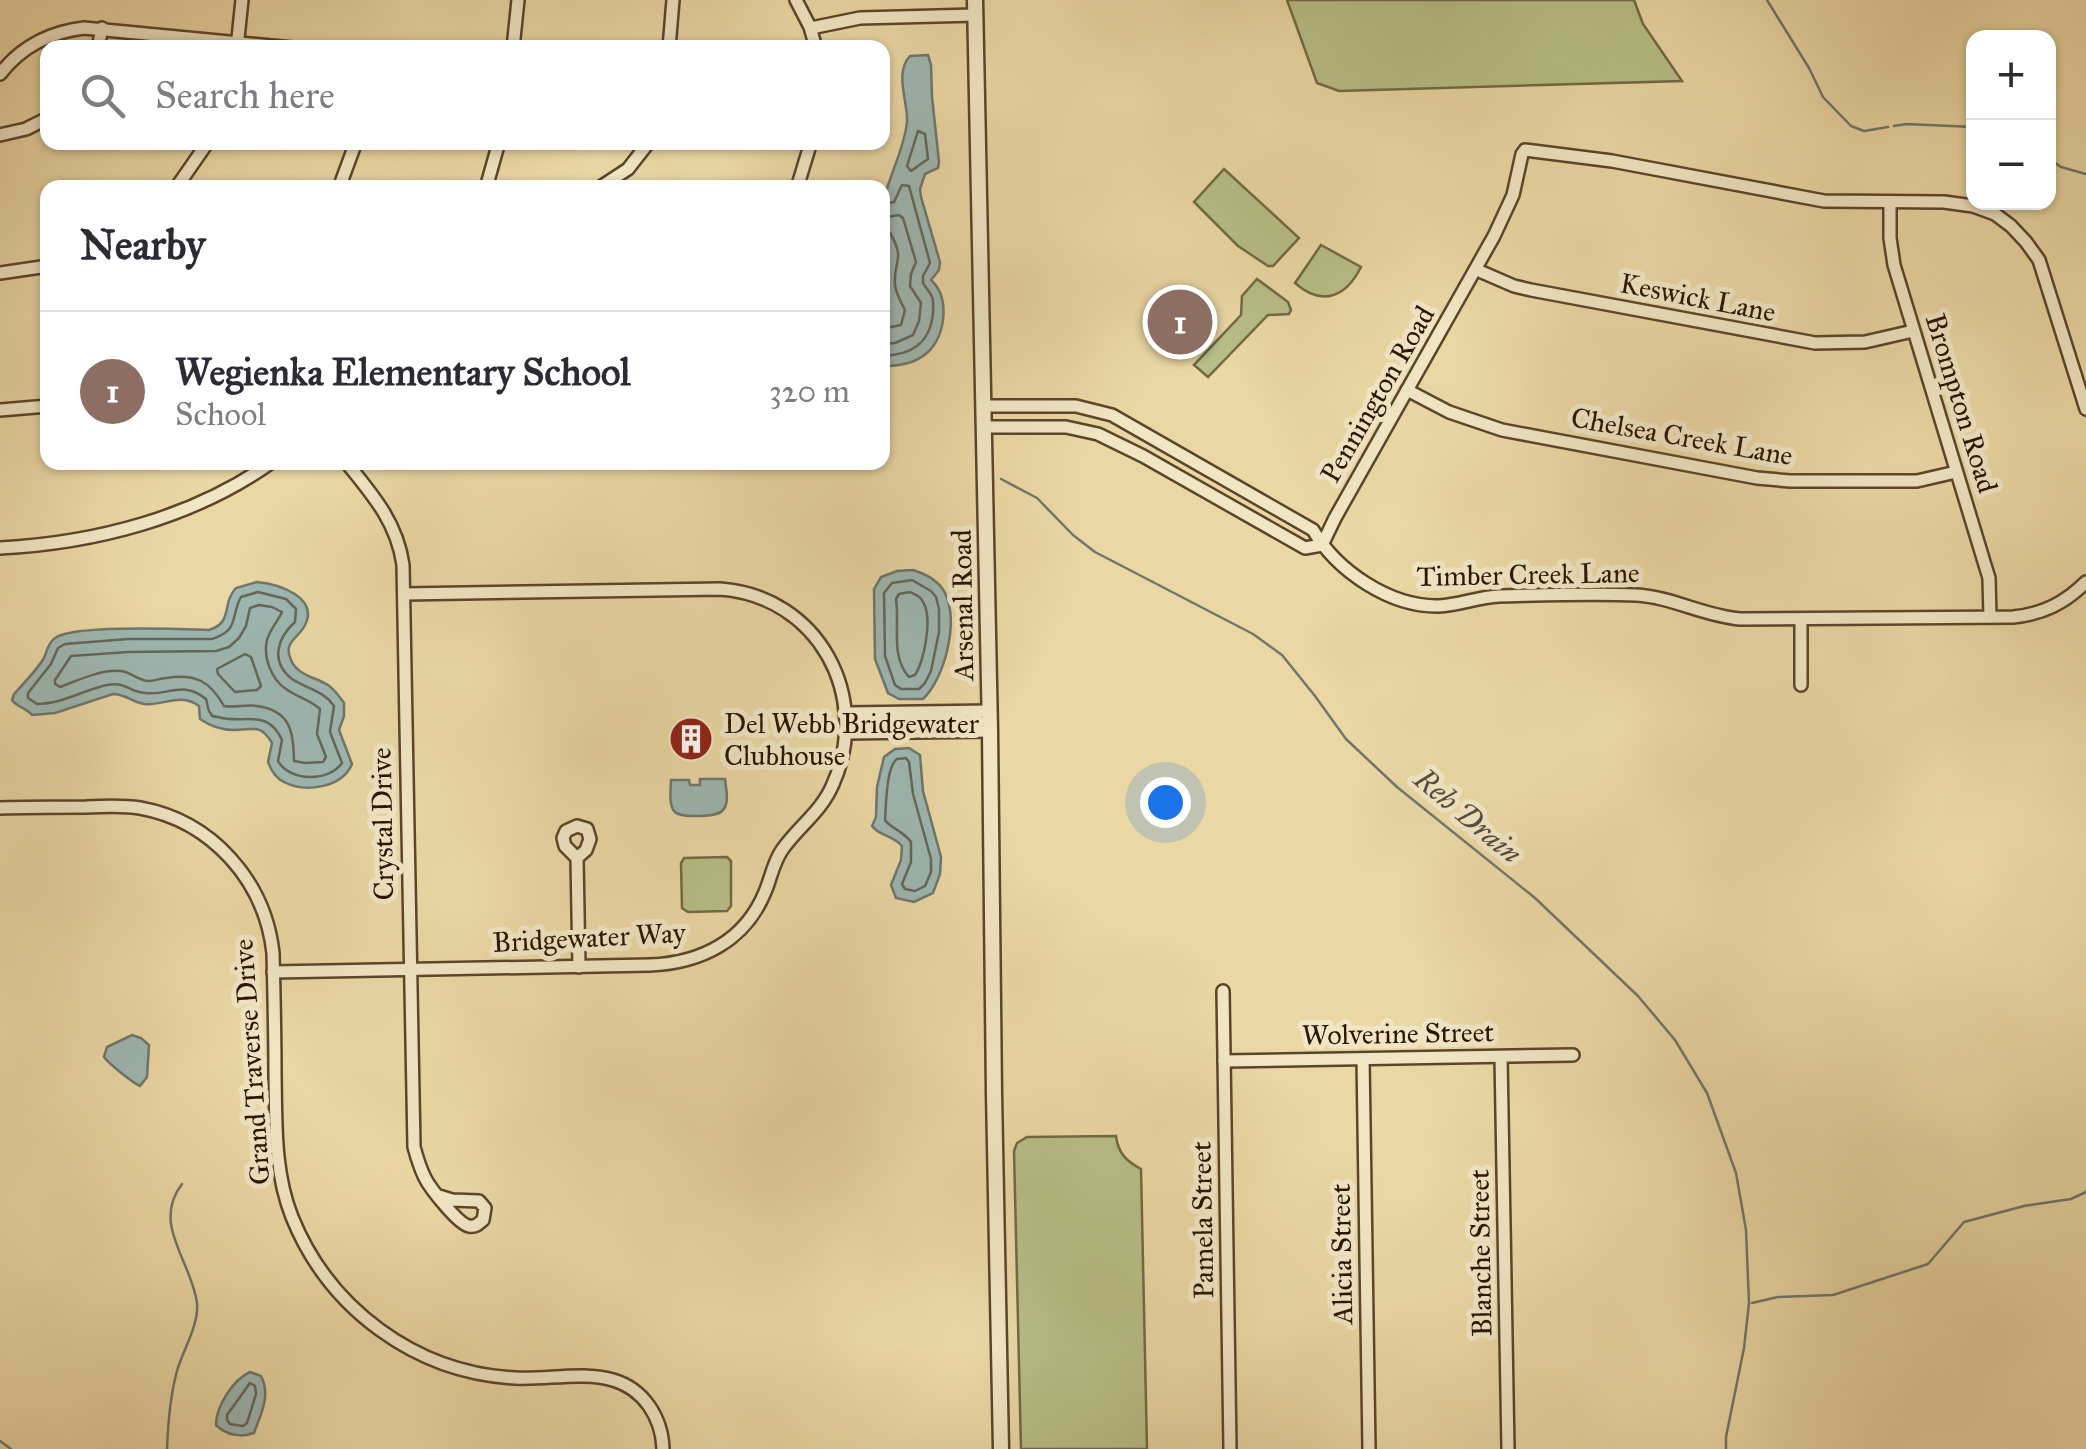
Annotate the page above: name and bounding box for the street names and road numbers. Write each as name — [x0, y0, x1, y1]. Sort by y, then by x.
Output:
street label: Keswick Lane — [1617, 265, 1779, 330]
street label: Pennington Road — [1313, 300, 1442, 489]
street label: Brompton Road — [1918, 309, 2005, 497]
street label: Chelsea Creek Lane — [1568, 400, 1796, 473]
street label: Arsenal Road — [944, 529, 981, 682]
street label: Timber Creek Lane — [1416, 555, 1640, 594]
street label: Crystal Drive — [364, 747, 401, 901]
street label: Bridgewater Way — [492, 915, 687, 960]
street label: Grand Traverse Drive — [225, 938, 278, 1186]
street label: Wolverine Street — [1302, 1014, 1494, 1053]
street label: Pamela Street — [1184, 1141, 1221, 1299]
street label: Blanche Street — [1462, 1169, 1499, 1337]
street label: Alicia Street — [1323, 1183, 1360, 1326]

